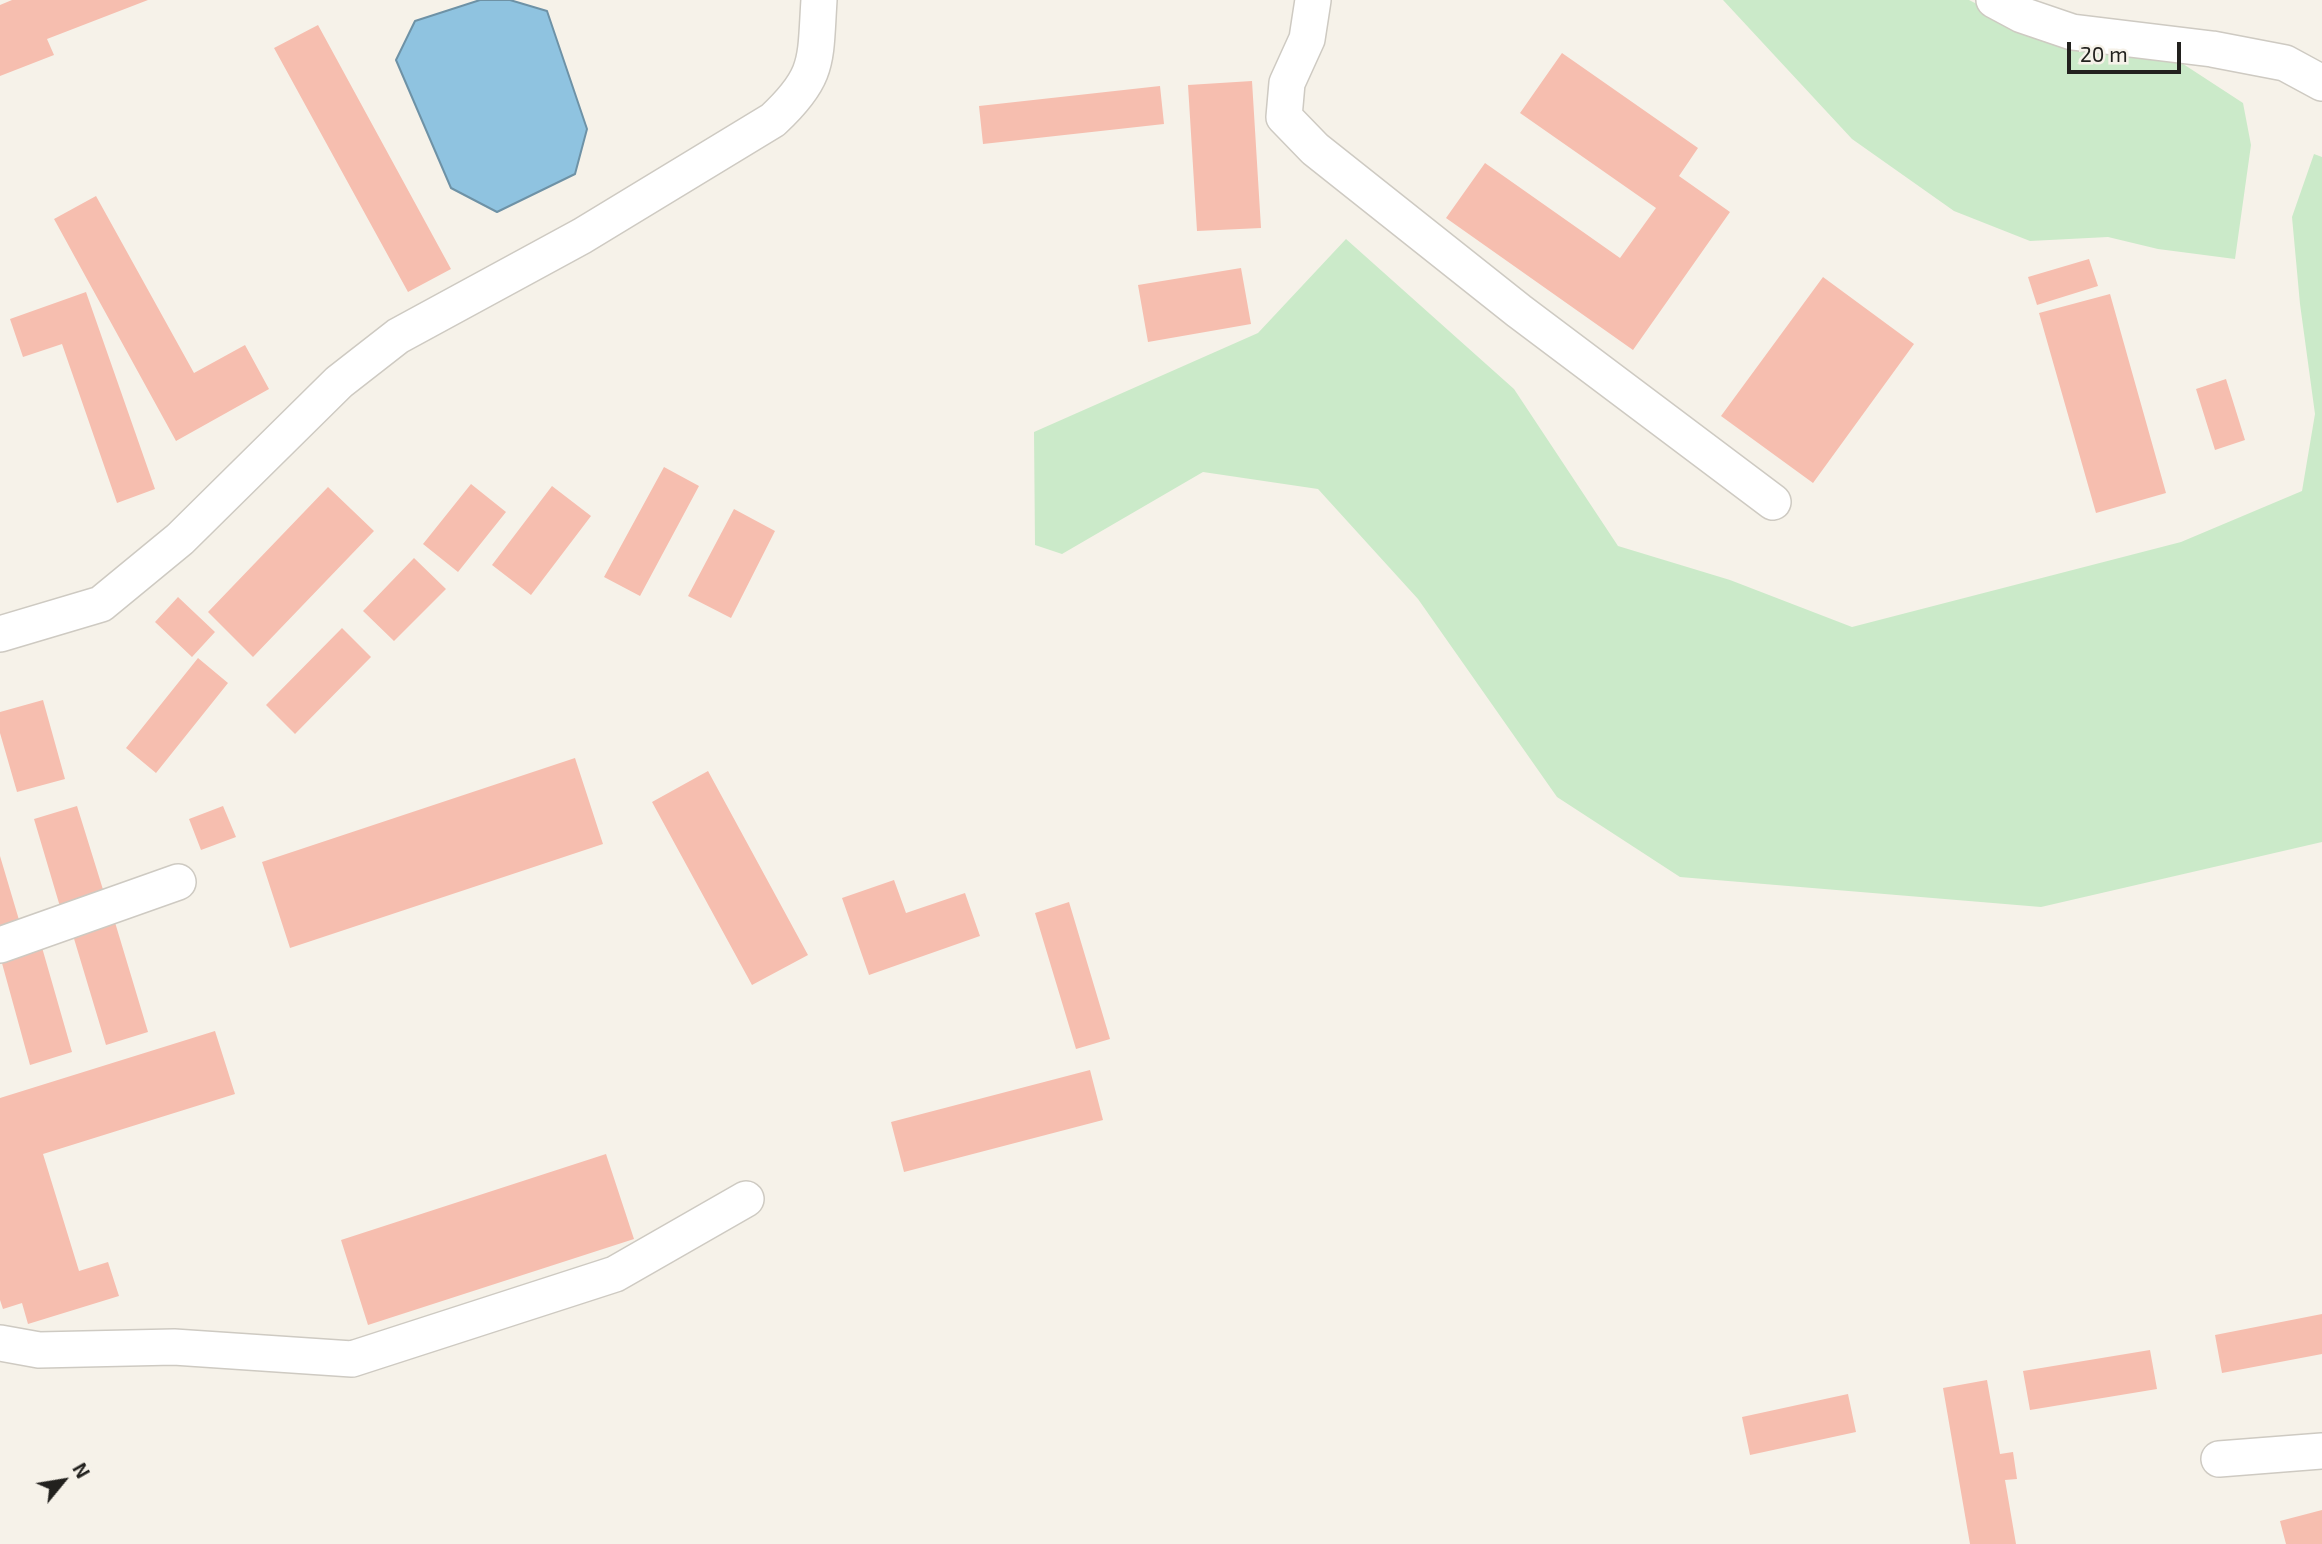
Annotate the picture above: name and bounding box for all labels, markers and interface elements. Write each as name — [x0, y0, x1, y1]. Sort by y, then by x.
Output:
scale bar — [2070, 28, 2184, 72]
text: 20 m — [2080, 41, 2128, 66]
north arrow — [28, 1446, 98, 1516]
text: N — [68, 1459, 95, 1482]

